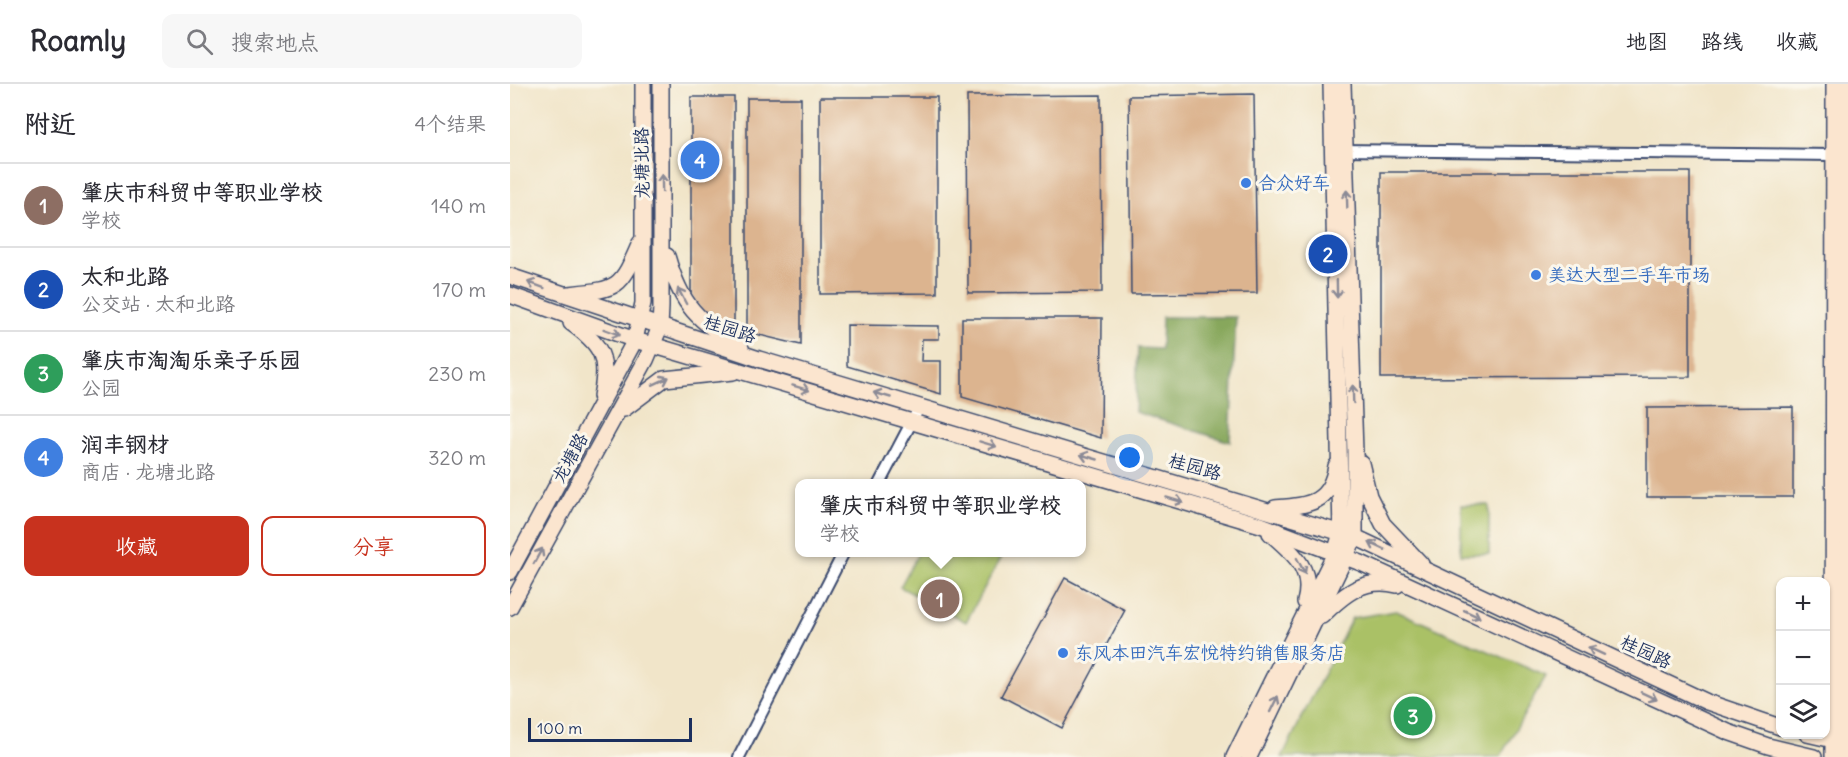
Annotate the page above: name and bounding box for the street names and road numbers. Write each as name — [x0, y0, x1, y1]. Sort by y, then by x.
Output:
street label: 龙塘北路 — [629, 127, 654, 199]
street label: 桂园路 — [701, 309, 759, 348]
street label: 龙塘路 — [546, 429, 593, 487]
street label: 桂园路 — [1166, 448, 1224, 485]
street label: 桂园路 — [1617, 630, 1676, 673]

